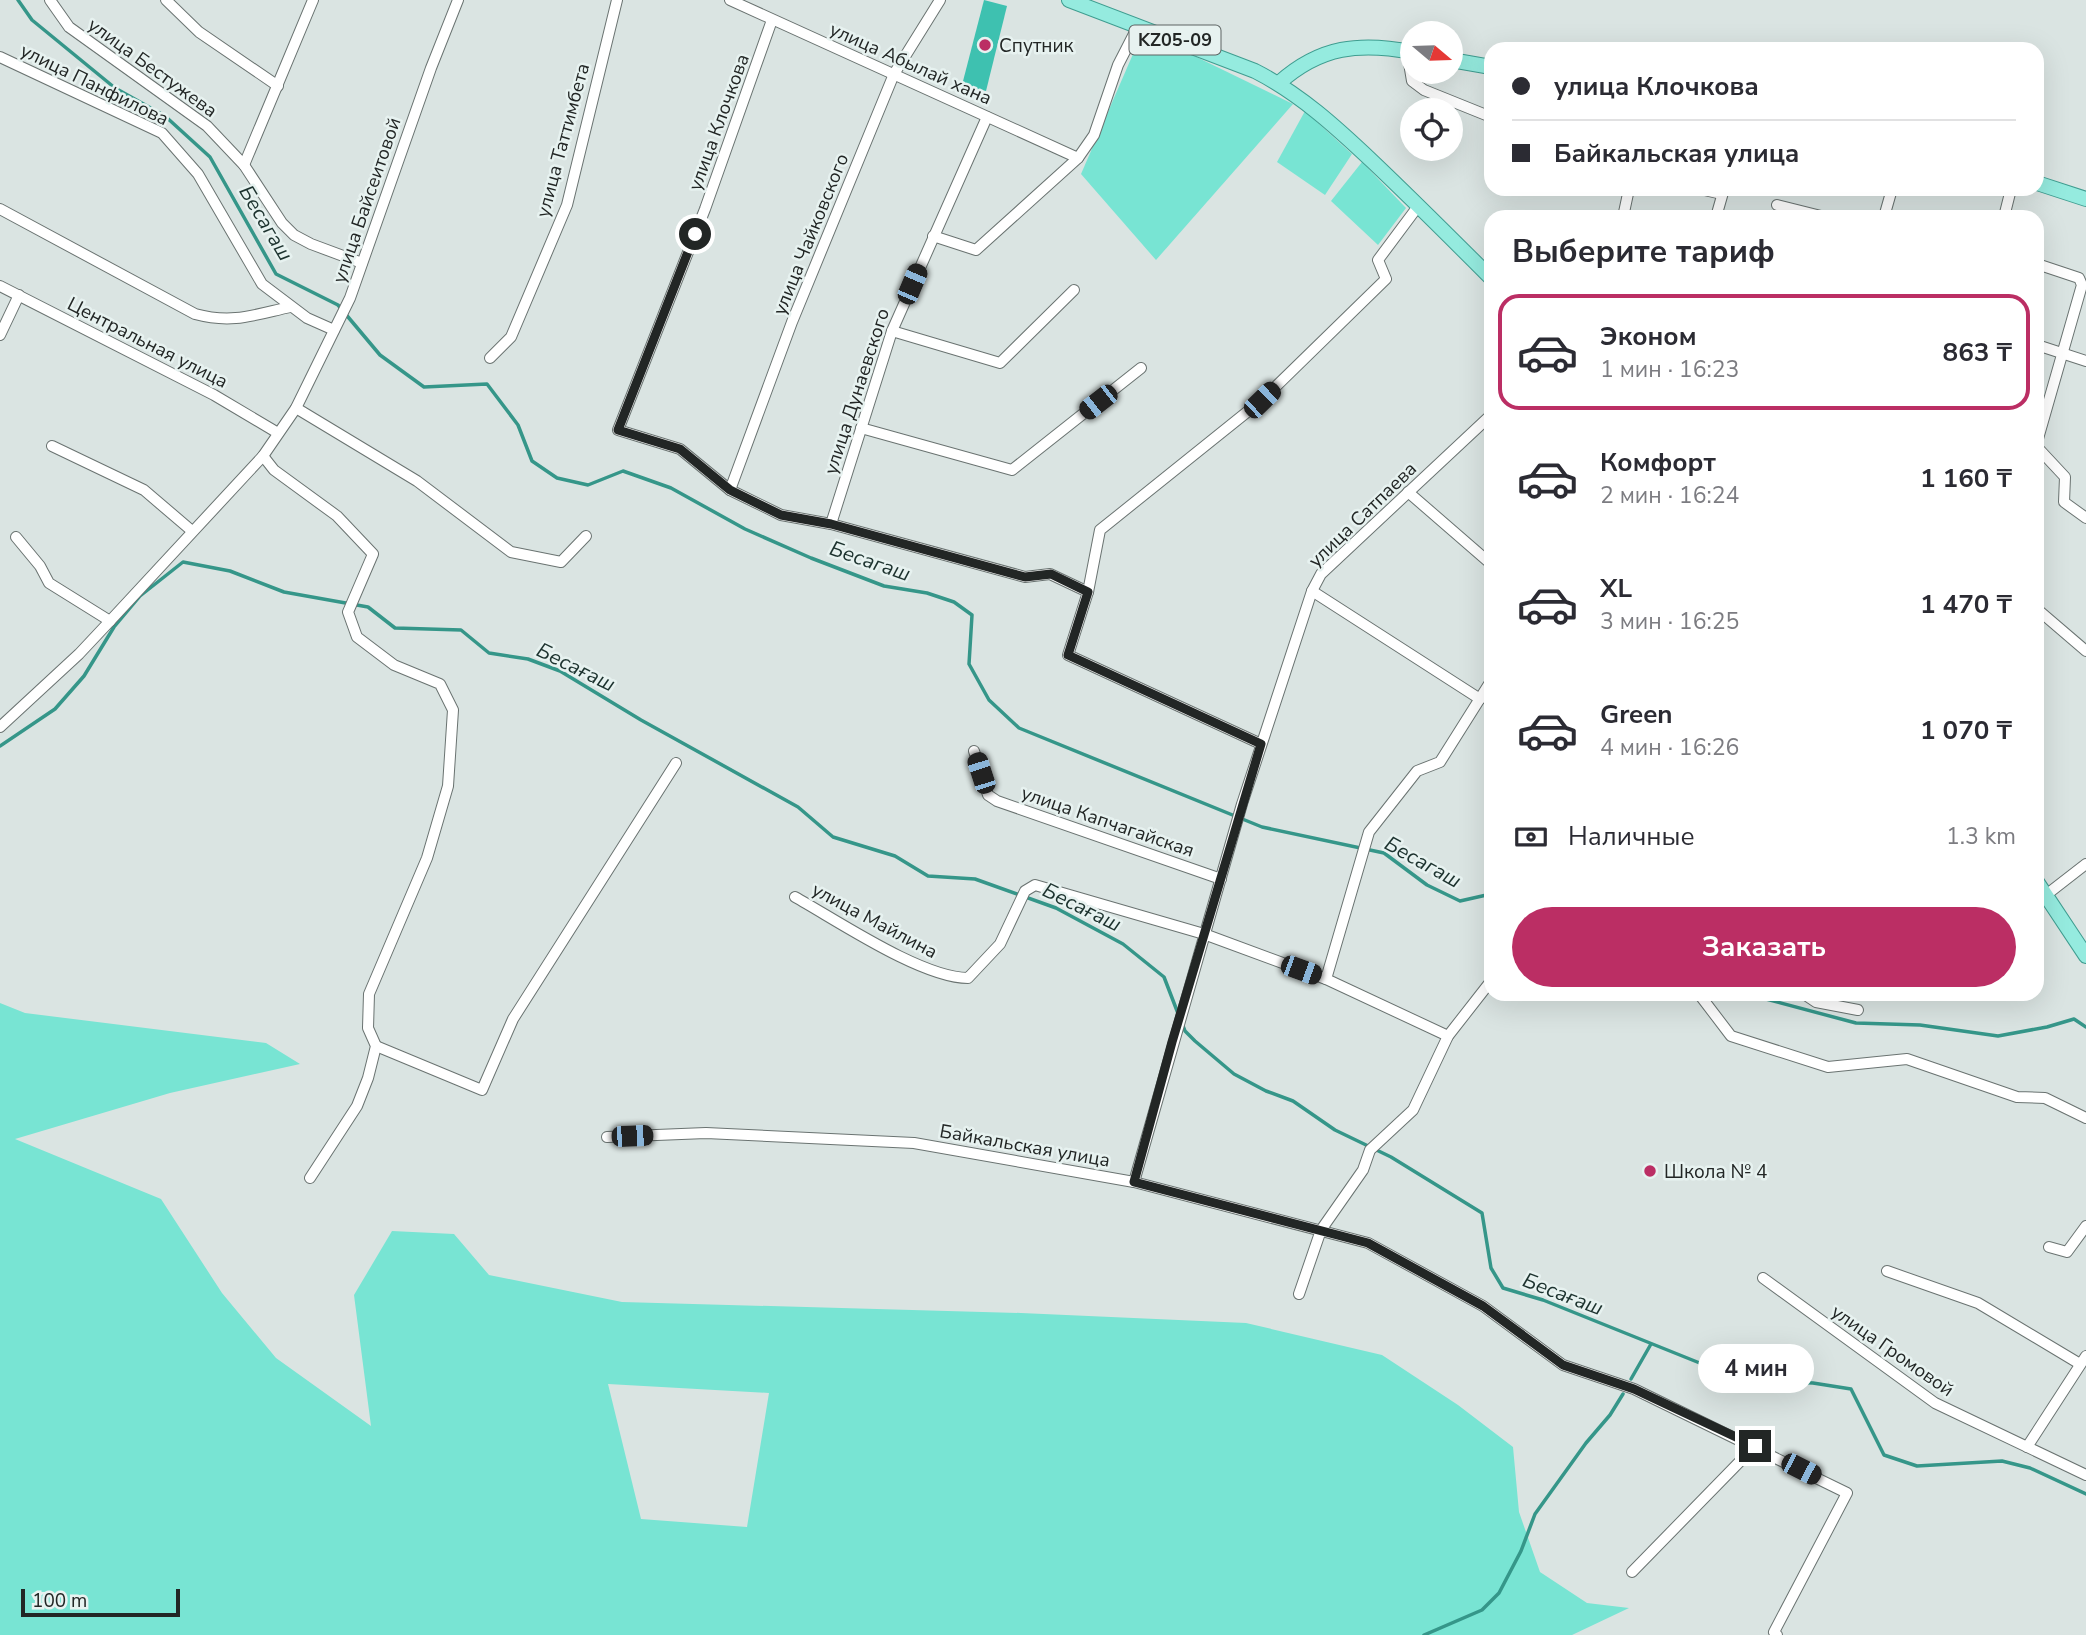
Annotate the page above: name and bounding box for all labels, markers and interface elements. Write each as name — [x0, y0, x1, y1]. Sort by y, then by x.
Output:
street label: улица Бестужева — [82, 12, 222, 124]
street label: улица Абылай хана — [825, 16, 996, 111]
north arrow — [1400, 21, 1463, 84]
map controls — [1400, 21, 1463, 161]
road number: KZ05-09 — [1130, 26, 1220, 55]
place label: Спутник — [999, 33, 1074, 59]
marker: Спутник — [977, 37, 993, 53]
street label: улица Панфилова — [16, 38, 173, 132]
street label: улица Клочкова — [682, 50, 756, 194]
street label: улица Таттимбета — [530, 60, 596, 220]
text: улица Клочкова — [1554, 69, 1759, 104]
button: locate — [1400, 98, 1463, 161]
street label: улица Байсеитовой — [326, 114, 407, 287]
text: Байкальская улица — [1554, 136, 1799, 171]
street label: улица Чайковского — [767, 150, 855, 319]
water label: Бесагаш — [232, 180, 300, 266]
route start — [679, 218, 711, 250]
text: Выберите тариф — [1512, 230, 1775, 273]
car — [895, 261, 930, 307]
street label: Центральная улица — [63, 291, 232, 395]
street label: улица Дунаевского — [818, 305, 896, 478]
text: Эконом — [1600, 319, 1697, 354]
icon: car — [1516, 321, 1579, 384]
text: 863 ₸ — [1943, 335, 2012, 370]
text: 1 мин · 16:23 — [1600, 354, 1739, 385]
car — [1240, 378, 1285, 422]
car — [1075, 381, 1122, 423]
text: Комфорт — [1600, 445, 1716, 480]
icon: car — [1516, 447, 1579, 510]
street label: улица Сатпаева — [1303, 456, 1423, 573]
text: 1 160 ₸ — [1920, 461, 2012, 496]
text: 2 мин · 16:24 — [1600, 480, 1739, 511]
water label: Бесагаш — [826, 534, 914, 588]
text: XL — [1600, 571, 1632, 606]
icon: car — [1516, 573, 1579, 636]
text: 1 470 ₸ — [1920, 587, 2012, 622]
text: 3 мин · 16:25 — [1600, 606, 1739, 637]
water label: Бесағаш — [532, 636, 620, 698]
text: Green — [1600, 697, 1673, 732]
icon: car — [1516, 699, 1579, 762]
text: 1 070 ₸ — [1920, 713, 2012, 748]
text: 4 мин · 16:26 — [1600, 732, 1739, 763]
car — [965, 750, 998, 796]
street label: улица Капчагайская — [1018, 780, 1198, 864]
icon: cash — [1512, 818, 1550, 856]
text: Наличные — [1568, 819, 1695, 854]
text: 1.3 km — [1946, 821, 2016, 852]
water label: Бесагаш — [1380, 829, 1466, 895]
water label: Бесағаш — [1038, 876, 1126, 938]
street label: улица Майлина — [807, 877, 942, 965]
button: Заказать — [1512, 907, 2016, 987]
car — [1278, 953, 1325, 987]
street label: Байкальская улица — [938, 1118, 1112, 1174]
car — [611, 1125, 654, 1147]
place label: Школа № 4 — [1664, 1159, 1767, 1185]
marker: Школа № 4 — [1642, 1163, 1658, 1179]
water label: Бесағаш — [1519, 1266, 1607, 1322]
street label: улица Громовой — [1826, 1299, 1959, 1403]
callout: 4 мин — [1697, 1344, 1813, 1394]
text: 4 мин — [1724, 1353, 1788, 1384]
route end — [1739, 1430, 1771, 1462]
car — [1778, 1450, 1825, 1488]
scale bar — [21, 1586, 180, 1618]
text: 100 m — [32, 1588, 87, 1614]

